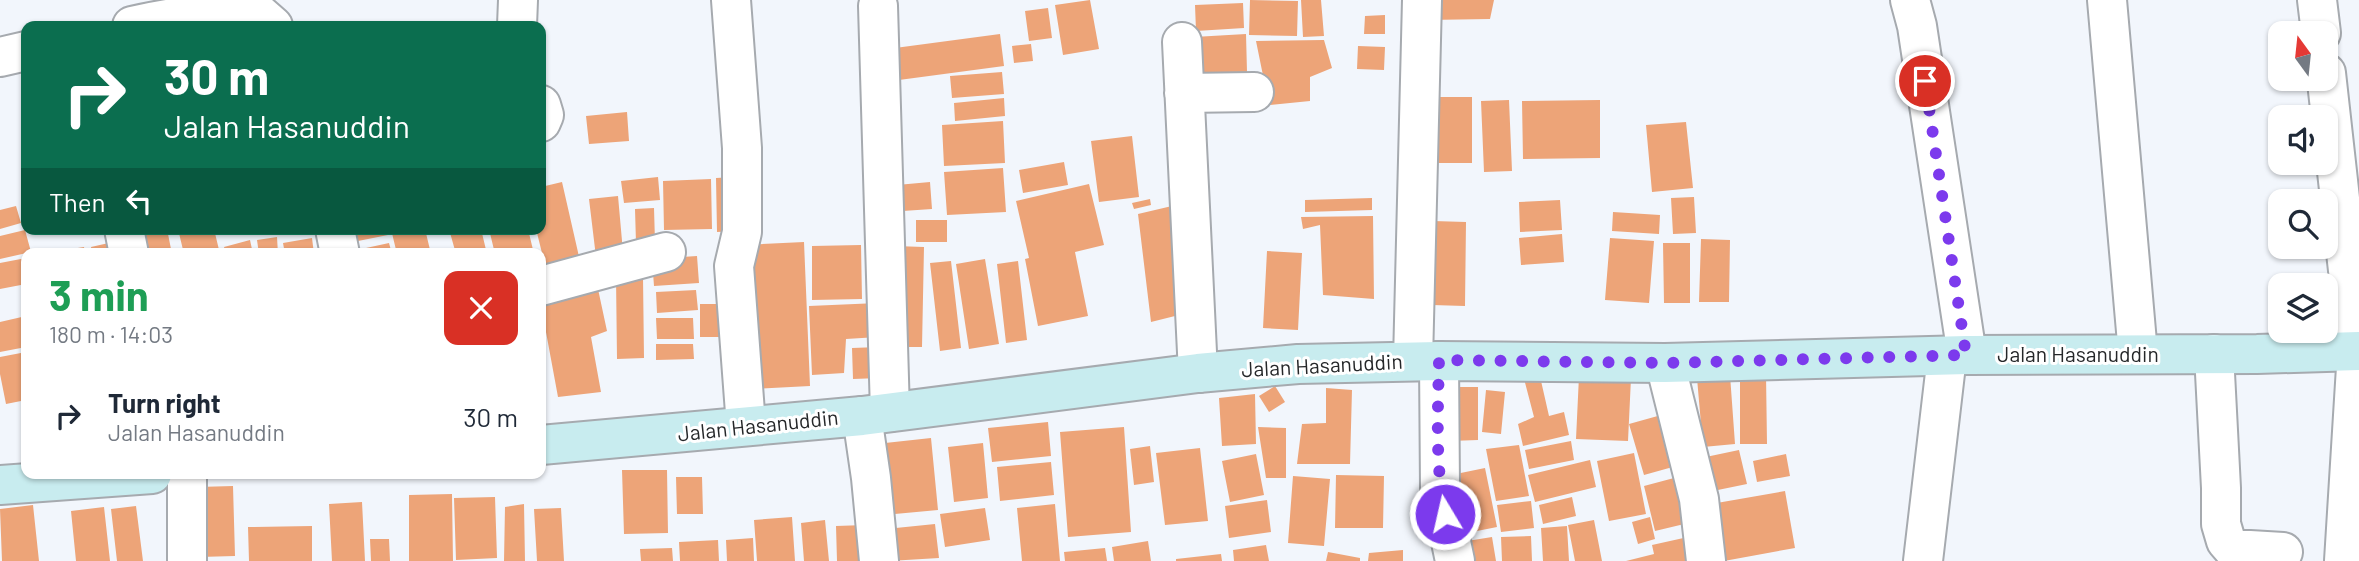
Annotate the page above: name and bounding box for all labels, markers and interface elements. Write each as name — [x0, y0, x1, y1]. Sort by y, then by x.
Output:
north arrow — [2268, 21, 2338, 91]
map controls — [2268, 21, 2338, 343]
text: 30 m — [164, 46, 269, 105]
icon: right — [49, 49, 140, 140]
pin — [1895, 51, 1955, 111]
icon: arrive — [1906, 62, 1944, 100]
button: sound — [2268, 105, 2338, 175]
text: Jalan Hasanuddin — [164, 106, 410, 144]
icon: left — [120, 182, 158, 220]
text: Then — [49, 186, 106, 217]
button: search — [2268, 189, 2338, 259]
text: 3 min — [49, 269, 149, 319]
button: close — [444, 271, 518, 345]
button: layers — [2268, 273, 2338, 343]
text: 180 m · 14:03 — [49, 320, 173, 348]
street label: Jalan Hasanuddin — [1997, 341, 2159, 366]
street label: Jalan Hasanuddin — [1241, 348, 1403, 381]
text: Turn right — [108, 387, 221, 418]
icon: right — [49, 397, 87, 435]
text: 30 m — [463, 401, 518, 432]
street label: Jalan Hasanuddin — [676, 404, 839, 445]
text: Jalan Hasanuddin — [108, 418, 285, 446]
position arrow — [1408, 477, 1482, 551]

